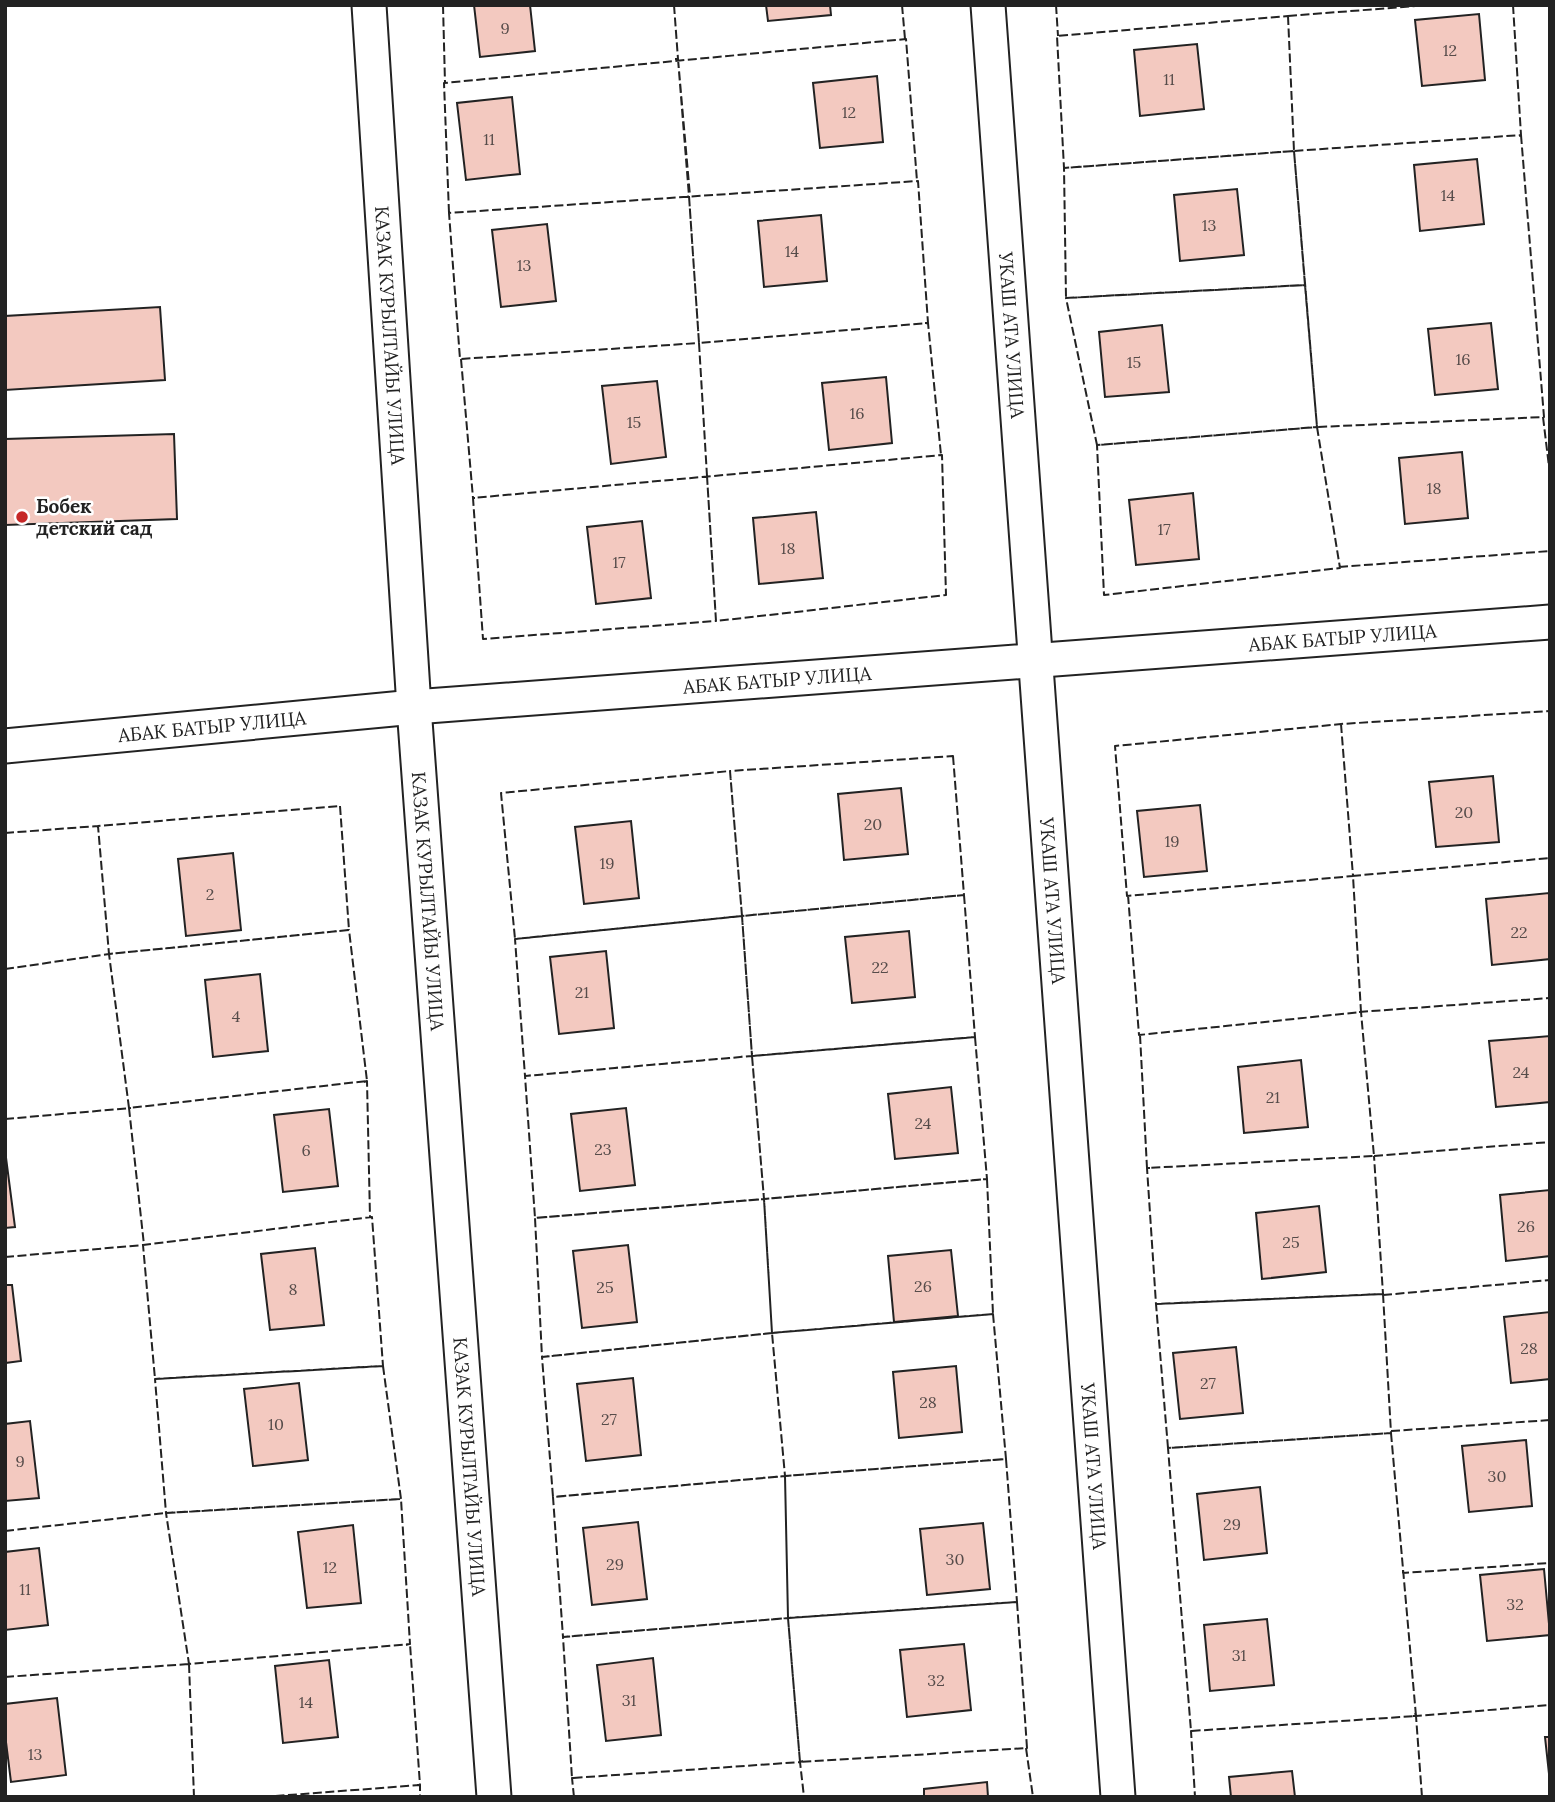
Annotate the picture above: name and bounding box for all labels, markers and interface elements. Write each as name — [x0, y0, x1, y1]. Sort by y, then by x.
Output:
house number: 9 — [500, 18, 510, 38]
house number: 12 — [1443, 40, 1457, 60]
house number: 11 — [1163, 69, 1175, 89]
house number: 12 — [842, 102, 856, 122]
house number: 11 — [483, 129, 495, 149]
house number: 14 — [1441, 185, 1456, 205]
street label: КАЗАК КУРЫЛТАЙЫ УЛИЦА — [370, 205, 411, 467]
house number: 13 — [1202, 215, 1216, 235]
house number: 14 — [785, 241, 800, 261]
street label: УКАШ АТА УЛИЦА — [994, 250, 1030, 420]
house number: 13 — [517, 255, 531, 275]
house number: 16 — [1455, 349, 1471, 369]
house number: 15 — [1127, 352, 1141, 372]
house number: 16 — [849, 403, 865, 423]
house number: 15 — [627, 412, 641, 432]
house number: 18 — [1427, 478, 1441, 498]
place label: Бобек детский сад — [36, 494, 153, 540]
marker: Бобек детский сад — [14, 509, 30, 525]
house number: 17 — [1157, 519, 1171, 539]
house number: 18 — [781, 538, 795, 558]
house number: 17 — [612, 552, 626, 572]
street label: АБАК БАТЫР УЛИЦА — [1247, 618, 1439, 657]
street label: АБАК БАТЫР УЛИЦА — [681, 661, 873, 699]
street label: АБАК БАТЫР УЛИЦА — [116, 705, 308, 747]
street label: КАЗАК КУРЫЛТАЙЫ УЛИЦА — [407, 771, 450, 1033]
house number: 20 — [1455, 802, 1473, 822]
house number: 20 — [864, 814, 882, 834]
street label: УКАШ АТА УЛИЦА — [1035, 816, 1071, 986]
house number: 19 — [1164, 831, 1180, 851]
house number: 19 — [599, 853, 615, 873]
house number: 2 — [206, 884, 214, 904]
house number: 22 — [1510, 922, 1528, 942]
house number: 22 — [871, 957, 889, 977]
house number: 21 — [575, 982, 589, 1002]
house number: 4 — [232, 1006, 241, 1026]
house number: 24 — [1513, 1062, 1530, 1082]
house number: 21 — [1266, 1087, 1280, 1107]
house number: 24 — [915, 1113, 932, 1133]
house number: 23 — [594, 1139, 612, 1159]
house number: 6 — [301, 1140, 311, 1160]
house number: 26 — [1517, 1216, 1535, 1236]
house number: 25 — [1282, 1232, 1300, 1252]
house number: 26 — [914, 1276, 932, 1296]
house number: 25 — [596, 1277, 614, 1297]
house number: 8 — [289, 1279, 298, 1299]
street label: КАЗАК КУРЫЛТАЙЫ УЛИЦА — [448, 1336, 491, 1598]
house number: 28 — [1520, 1338, 1538, 1358]
house number: 27 — [1200, 1373, 1217, 1393]
street label: УКАШ АТА УЛИЦА — [1076, 1381, 1112, 1551]
house number: 28 — [919, 1392, 937, 1412]
house number: 27 — [601, 1409, 618, 1429]
house number: 10 — [268, 1414, 284, 1434]
house number: 9 — [15, 1451, 25, 1471]
house number: 30 — [1488, 1466, 1506, 1486]
house number: 29 — [1223, 1514, 1241, 1534]
house number: 30 — [946, 1549, 964, 1569]
house number: 29 — [606, 1554, 624, 1574]
house number: 12 — [323, 1557, 337, 1577]
house number: 11 — [19, 1579, 31, 1599]
house number: 32 — [1506, 1594, 1524, 1614]
house number: 31 — [1232, 1645, 1247, 1665]
house number: 32 — [927, 1670, 945, 1690]
house number: 31 — [622, 1690, 637, 1710]
house number: 14 — [299, 1692, 314, 1712]
house number: 13 — [28, 1744, 42, 1764]

